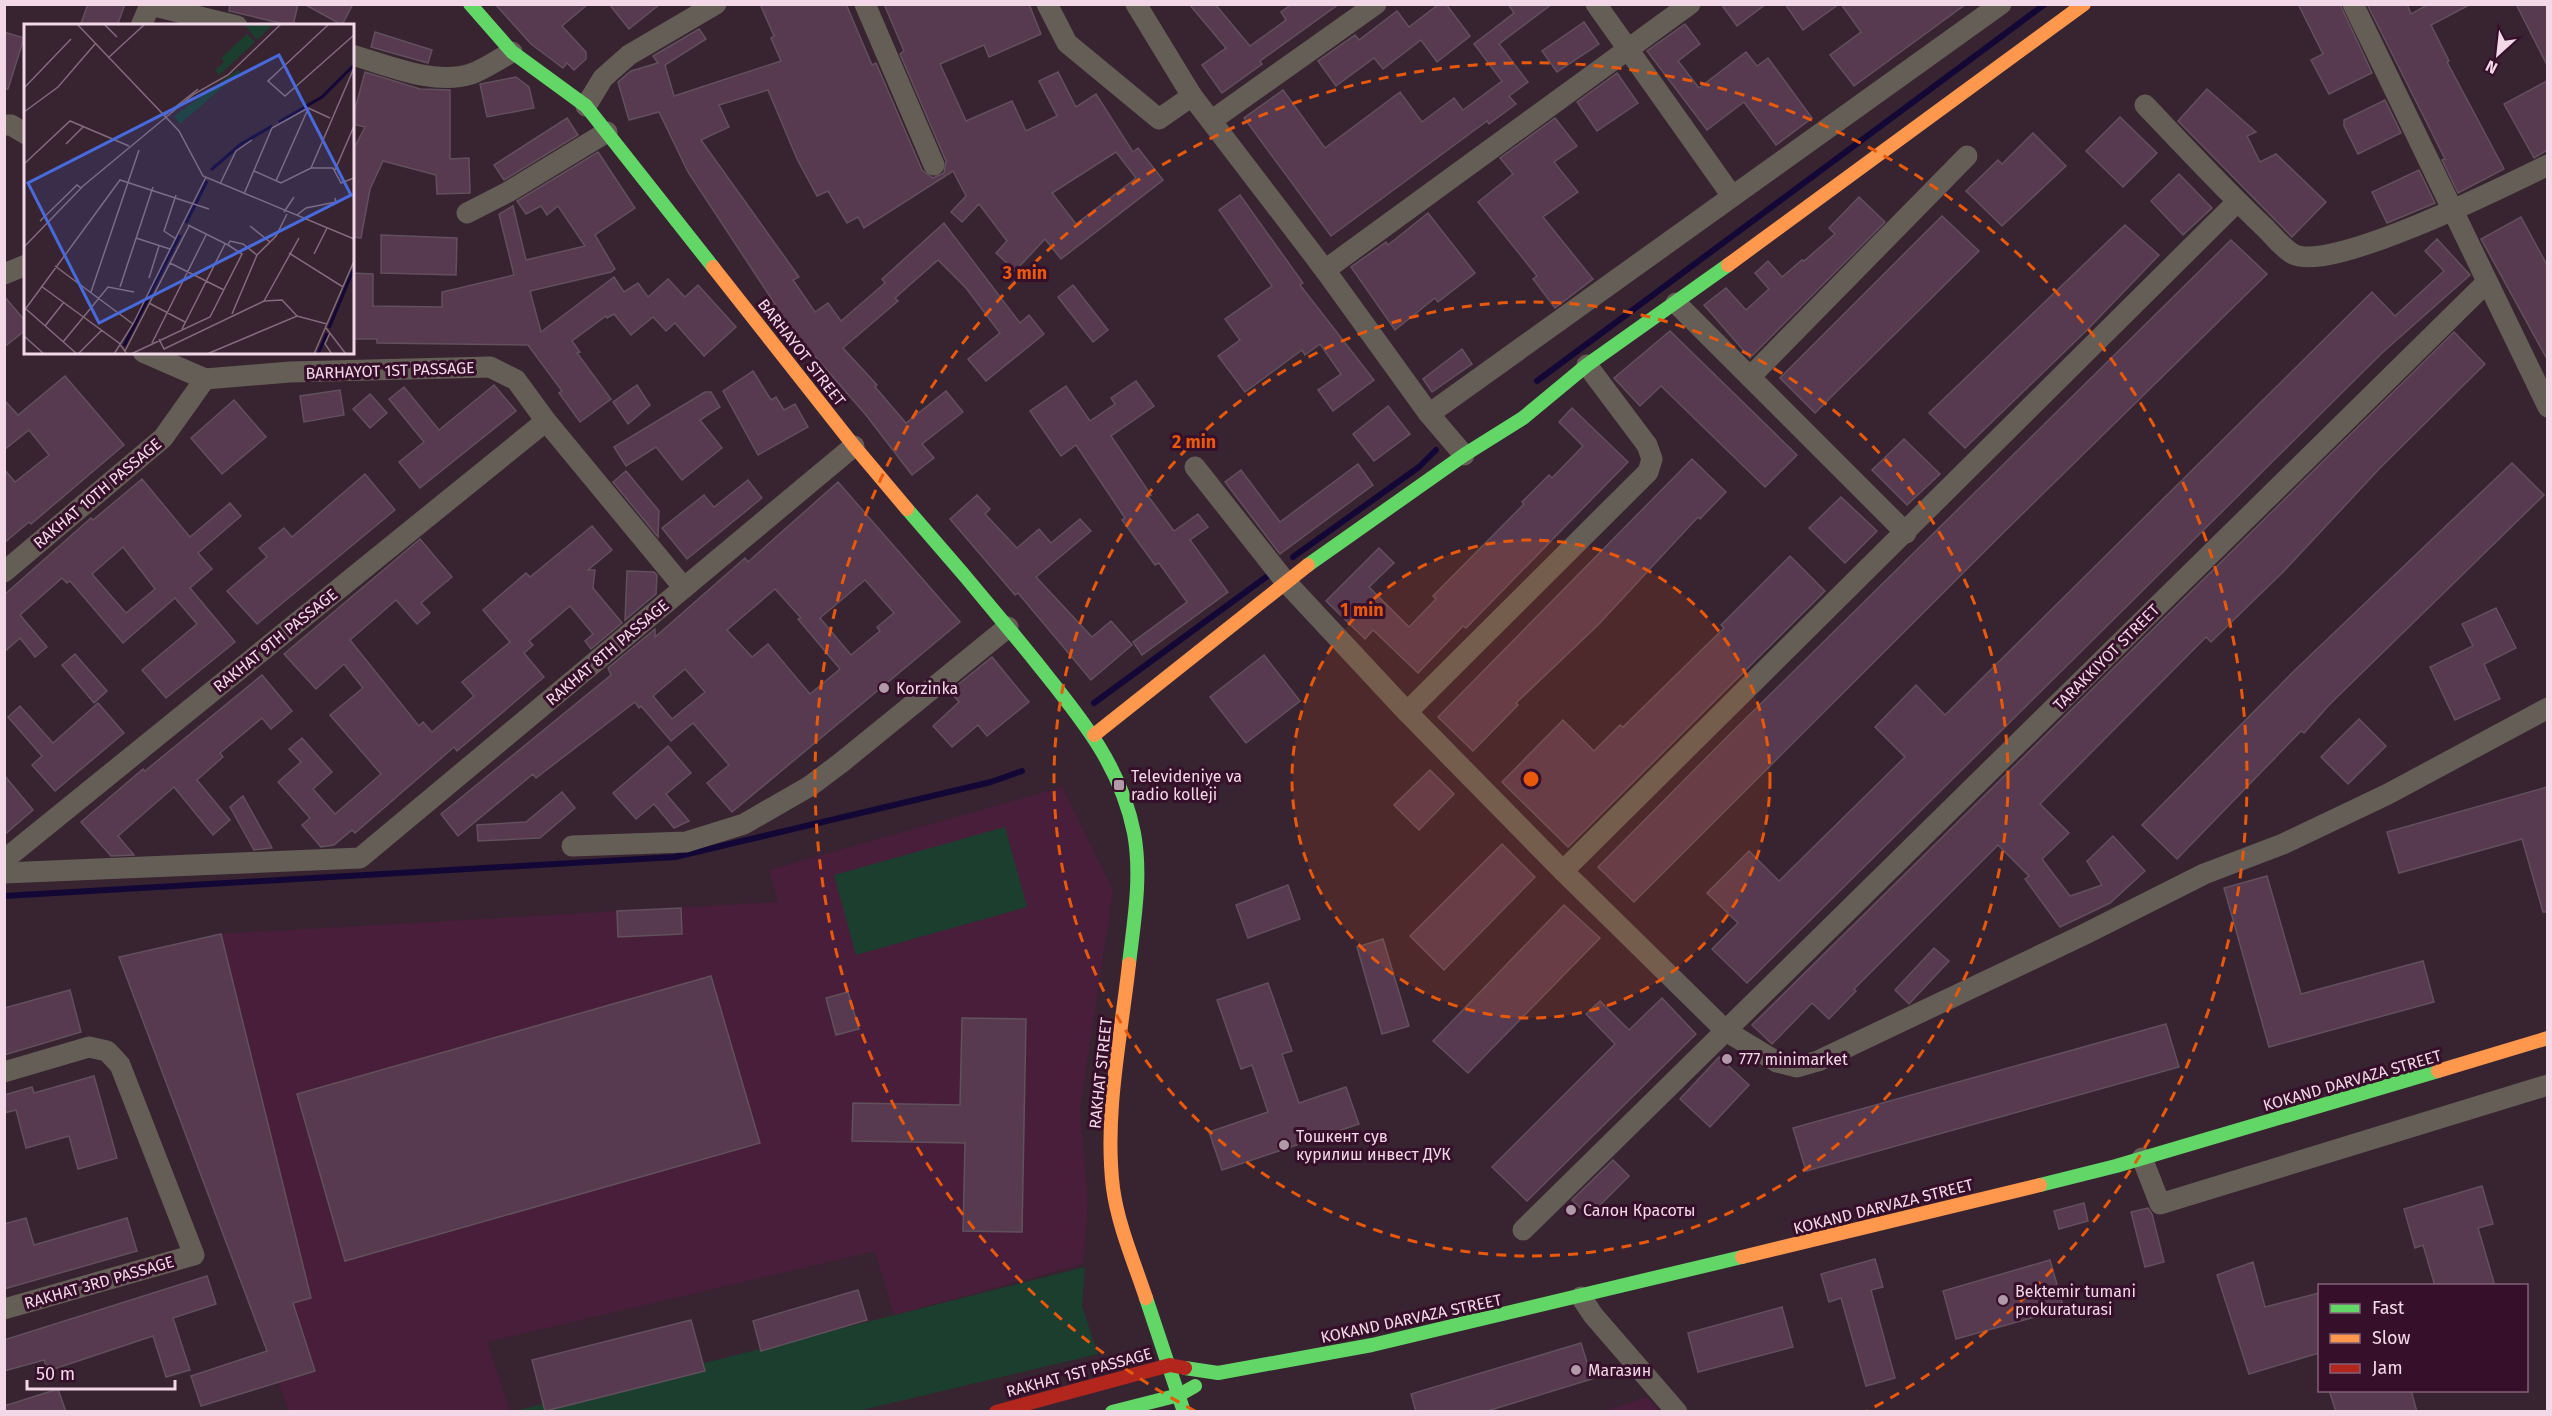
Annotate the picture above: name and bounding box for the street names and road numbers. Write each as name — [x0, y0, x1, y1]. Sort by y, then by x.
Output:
street label: BARHAYOT STREET — [754, 295, 850, 410]
street label: BARHAYOT 1ST PASSAGE — [305, 358, 475, 383]
street label: RAKHAT 10TH PASSAGE — [29, 434, 165, 552]
street label: RAKHAT 9TH PASSAGE — [210, 585, 341, 696]
street label: RAKHAT 8TH PASSAGE — [542, 596, 673, 709]
street label: TARAKKIYOT STREET — [2049, 600, 2164, 714]
street label: RAKHAT STREET — [1085, 1016, 1116, 1130]
street label: KOKAND DARVAZA STREET — [2261, 1046, 2444, 1115]
street label: KOKAND DARVAZA STREET — [1791, 1175, 1976, 1238]
street label: RAKHAT 3RD PASSAGE — [22, 1252, 176, 1313]
street label: KOKAND DARVAZA STREET — [1319, 1290, 1504, 1347]
street label: RAKHAT 1ST PASSAGE — [1004, 1344, 1154, 1401]

